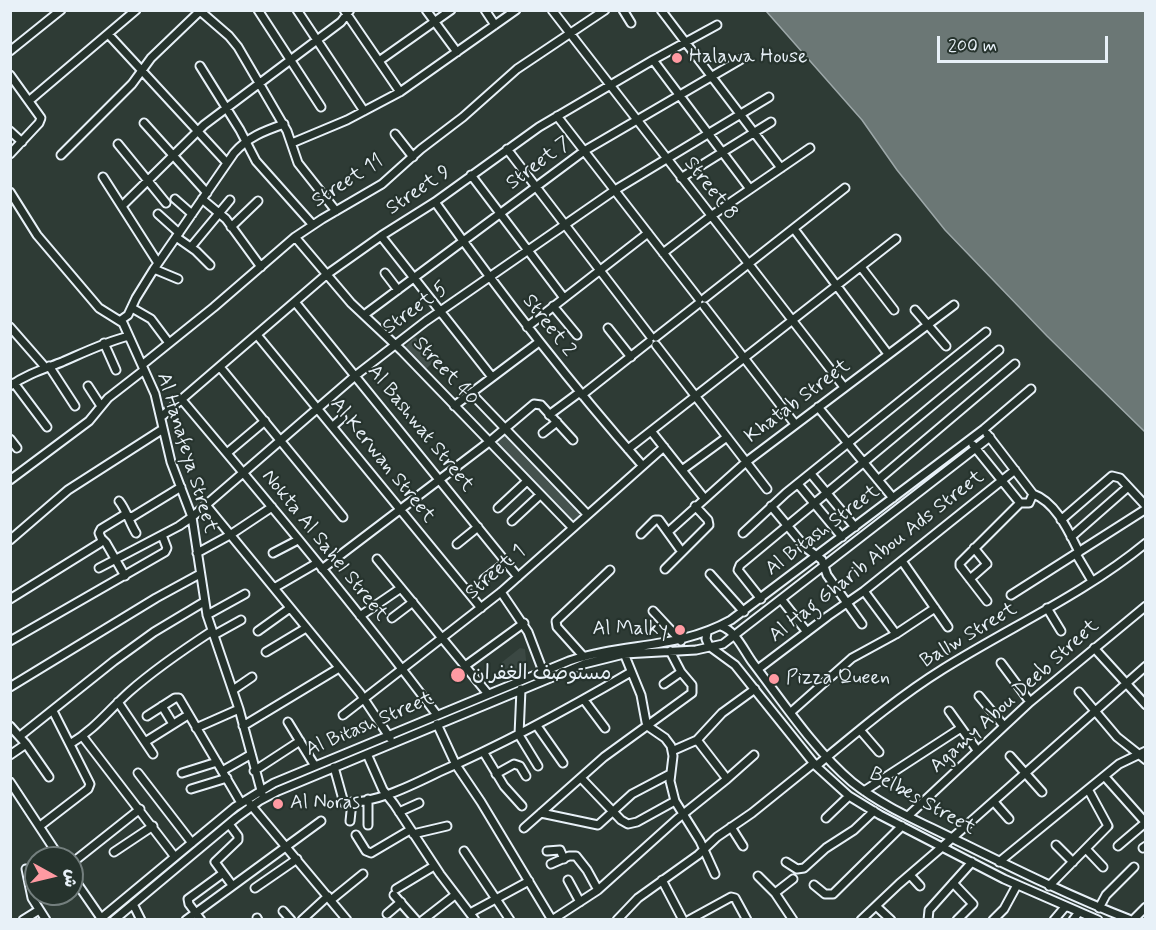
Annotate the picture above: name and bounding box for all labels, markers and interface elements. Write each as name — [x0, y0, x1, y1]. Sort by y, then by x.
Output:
scale bar — [940, 24, 1111, 62]
text: 200 m — [948, 34, 997, 58]
place label: Halawa House — [689, 46, 807, 70]
marker: Halawa House — [670, 51, 684, 65]
street label: Street 7 — [502, 132, 576, 196]
street label: Street 11 — [308, 150, 388, 214]
street label: Street 8 — [678, 152, 742, 226]
street label: Street 9 — [382, 161, 456, 221]
street label: Street 5 — [379, 277, 453, 341]
street label: Street 2 — [516, 290, 580, 362]
street label: Street 40 — [407, 332, 483, 412]
street label: Khatab Street — [741, 355, 855, 449]
street label: Al Bashwat Street — [361, 361, 479, 497]
street label: Al Hanafeya Street — [150, 370, 222, 536]
street label: Al Kerwan Street — [324, 394, 440, 528]
street label: Nokta Al Sahel Street — [256, 466, 392, 626]
street label: Al Hag Gharib Abou Ads Street — [765, 466, 989, 648]
street label: Al Bitash Street — [761, 480, 885, 582]
street label: Street 1 — [461, 540, 531, 606]
street label: Ballw Street — [916, 598, 1022, 674]
street label: Agamy Abou Deeb Street — [926, 615, 1104, 779]
place label: Al Malky — [592, 618, 668, 642]
marker: Al Malky — [673, 623, 687, 637]
place label: مستوصف الغفران — [472, 663, 611, 687]
marker: مستوصف الغفران — [449, 666, 467, 684]
place label: Pizza Queen — [786, 667, 890, 691]
marker: Pizza Queen — [767, 672, 781, 686]
street label: Al Bitash Street — [302, 687, 438, 763]
street label: Belbes Street — [865, 763, 979, 841]
place label: Al Noras — [290, 792, 360, 816]
marker: Al Noras — [271, 797, 285, 811]
north arrow — [24, 846, 84, 906]
text: ش — [59, 868, 82, 888]

